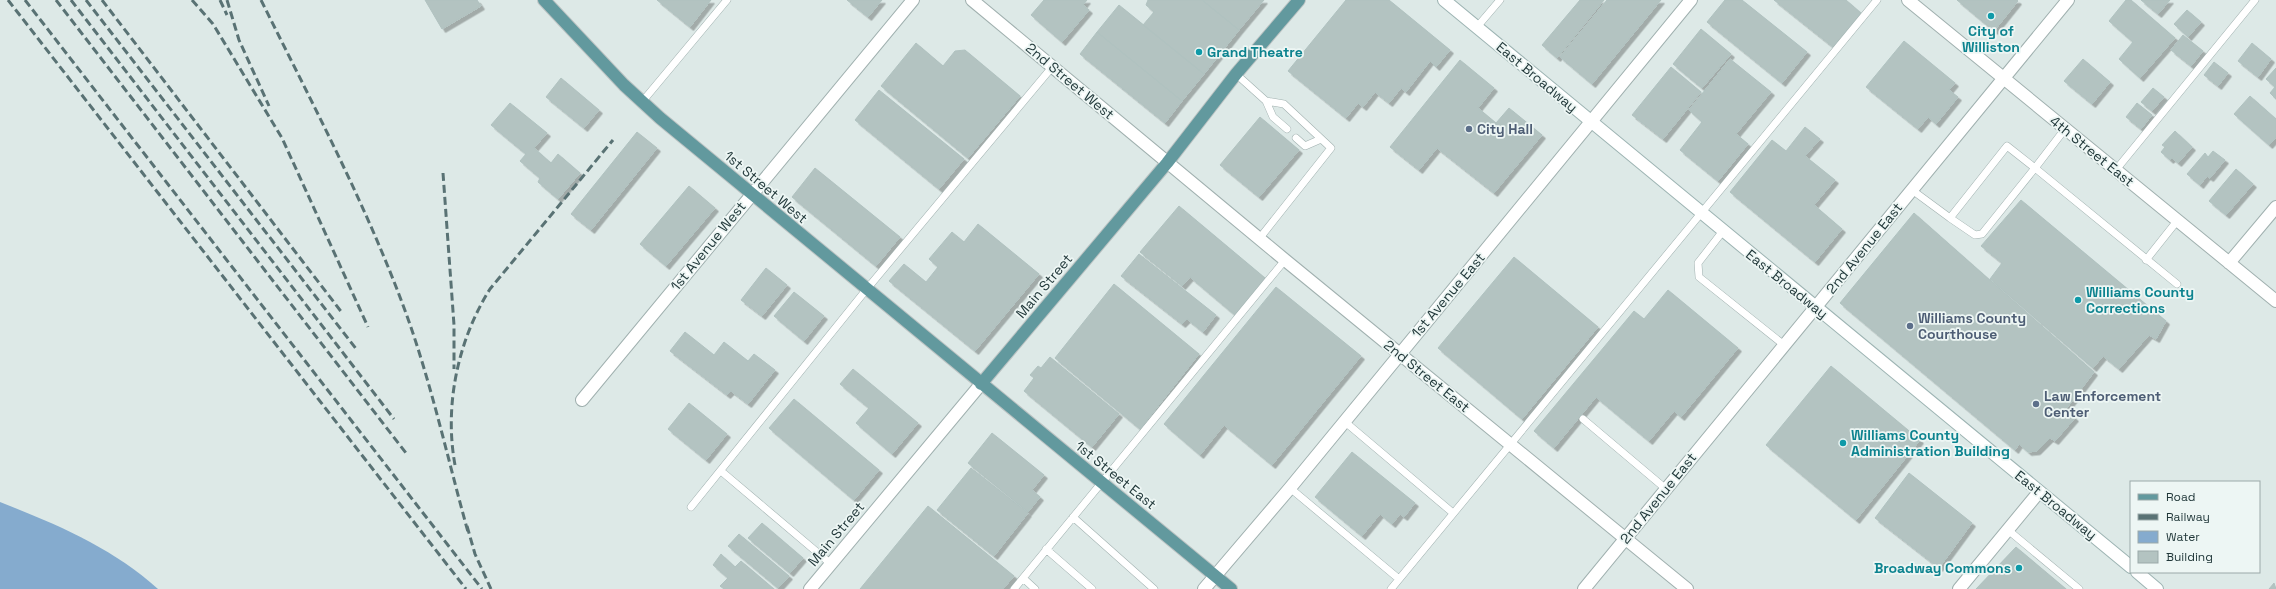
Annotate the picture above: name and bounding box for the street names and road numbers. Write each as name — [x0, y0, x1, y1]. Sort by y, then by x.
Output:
street label: East Broadway — [1493, 38, 1581, 116]
street label: 2nd Street West — [1022, 39, 1118, 123]
street label: 4th Street East — [2046, 112, 2138, 190]
street label: 1st Street West — [721, 147, 811, 227]
street label: 1st Avenue West — [666, 198, 750, 294]
street label: 2nd Avenue East — [1822, 199, 1906, 297]
street label: East Broadway — [1742, 245, 1832, 323]
street label: 1st Avenue East — [1407, 249, 1489, 341]
street label: Main Street — [1012, 250, 1076, 322]
street label: 2nd Street East — [1380, 336, 1474, 416]
street label: 1st Street East — [1072, 437, 1160, 513]
street label: 2nd Avenue East — [1616, 449, 1700, 547]
street label: East Broadway — [2011, 466, 2101, 544]
street label: Main Street — [804, 498, 868, 570]

